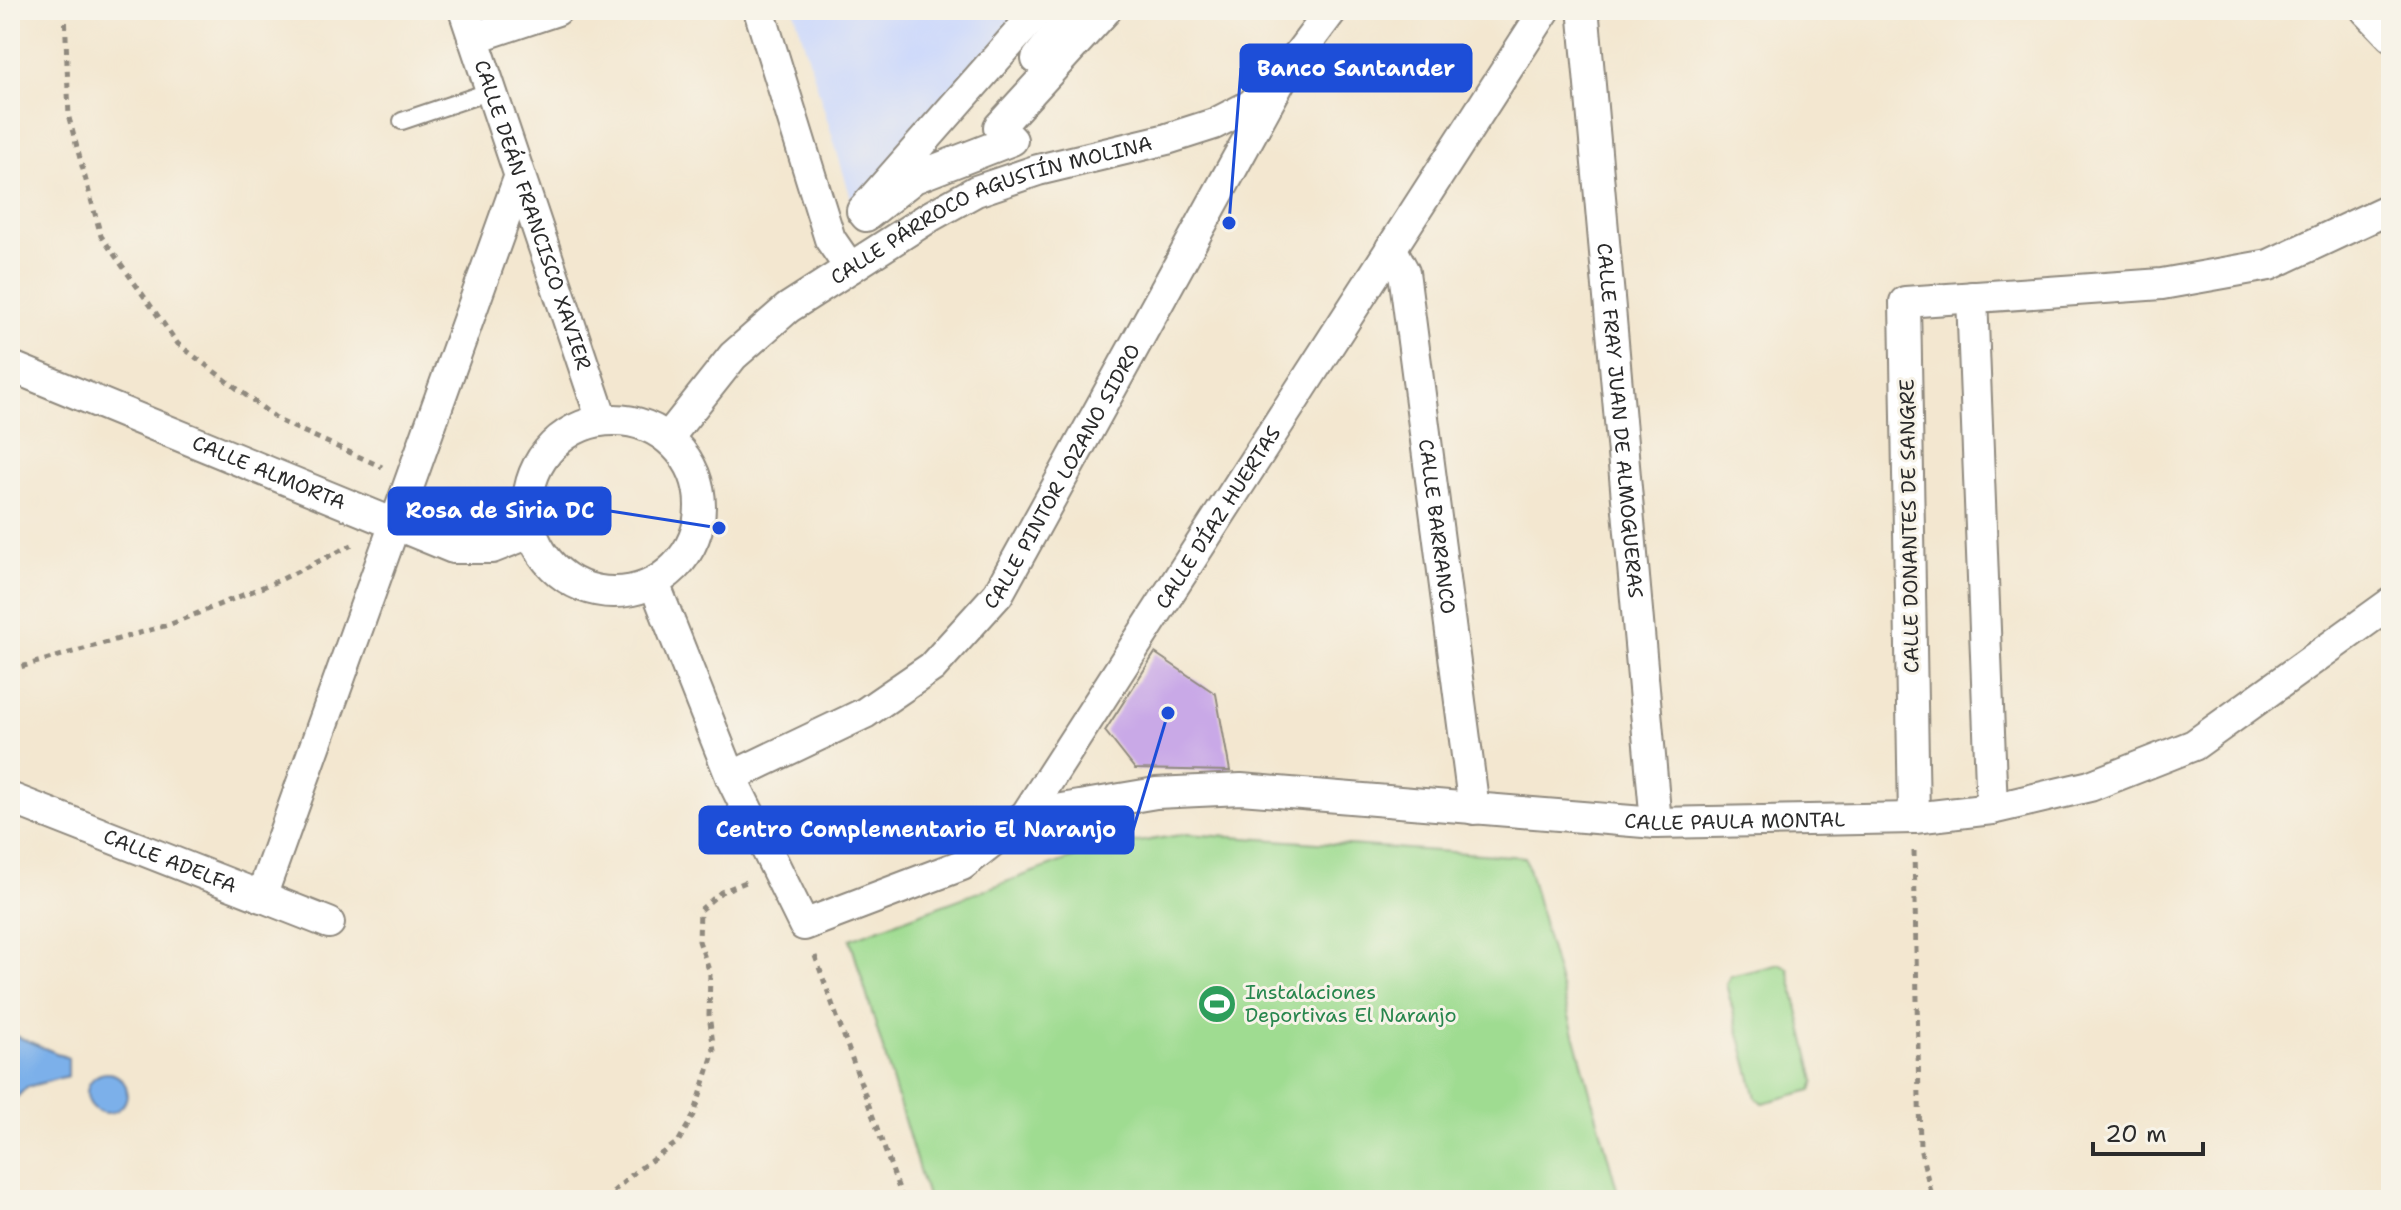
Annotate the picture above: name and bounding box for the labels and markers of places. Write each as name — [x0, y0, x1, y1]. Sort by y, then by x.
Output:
callout: Banco Santander — [1241, 45, 1471, 91]
callout: Rosa de Siria DC — [389, 488, 610, 534]
callout: Centro Complementario El Naranjo — [700, 807, 1133, 853]
place label: Instalaciones Deportivas El Naranjo — [1245, 979, 1457, 1028]
sports icon: Instalaciones Deportivas El Naranjo — [1196, 983, 1238, 1025]

